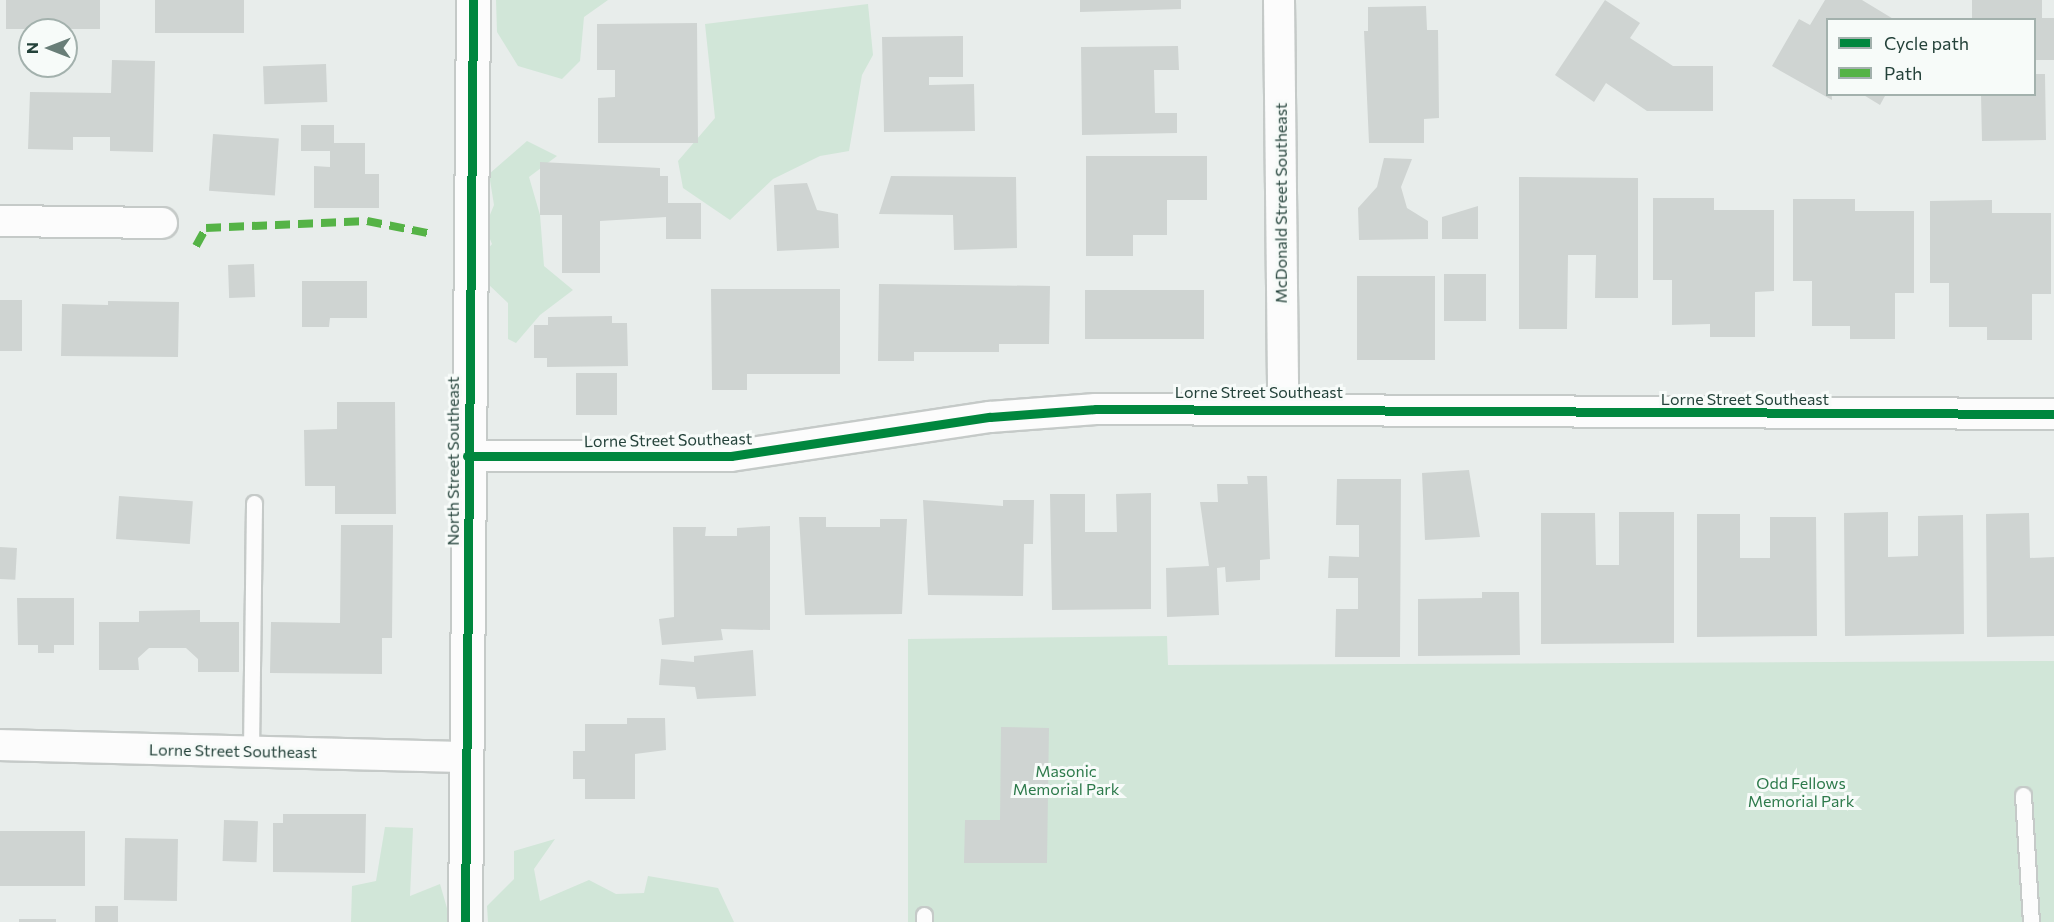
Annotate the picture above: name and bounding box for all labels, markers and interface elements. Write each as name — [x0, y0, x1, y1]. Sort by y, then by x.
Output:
north arrow — [18, 18, 78, 78]
legend — [1826, 18, 2036, 96]
text: Cycle path — [1884, 32, 1969, 54]
text: N — [22, 42, 41, 54]
text: Path — [1884, 62, 1922, 84]
street label: McDonald Street Southeast — [1271, 103, 1291, 303]
street label: North Street Southeast — [443, 376, 463, 546]
street label: Lorne Street Southeast — [1175, 382, 1343, 402]
street label: Lorne Street Southeast — [1661, 389, 1829, 409]
street label: Lorne Street Southeast — [584, 429, 752, 451]
street label: Lorne Street Southeast — [149, 740, 317, 762]
park label: Masonic Memorial Park — [1013, 761, 1119, 799]
park label: Odd Fellows Memorial Park — [1748, 773, 1854, 811]

